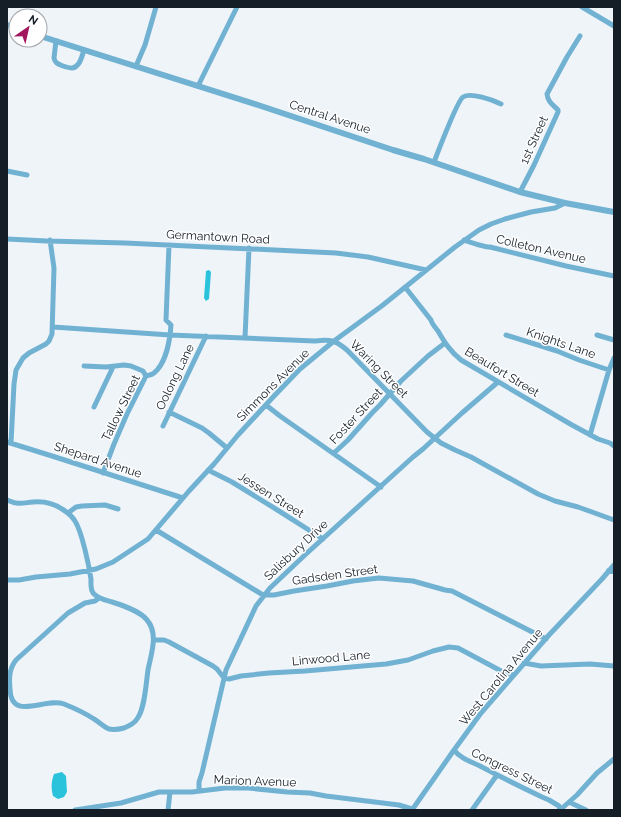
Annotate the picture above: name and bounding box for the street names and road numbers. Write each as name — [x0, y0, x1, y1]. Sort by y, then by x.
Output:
street label: Central Avenue — [288, 97, 372, 137]
street label: 1st Street — [517, 114, 551, 166]
street label: Germantown Road — [166, 227, 270, 247]
street label: Colleton Avenue — [495, 232, 587, 266]
street label: Knights Lane — [525, 325, 597, 361]
street label: Waring Street — [347, 337, 411, 401]
street label: Oolong Lane — [153, 342, 197, 412]
street label: Beaufort Street — [462, 344, 542, 400]
street label: Simmons Avenue — [234, 346, 312, 424]
street label: Tallow Street — [99, 373, 143, 443]
street label: Foster Street — [327, 385, 385, 447]
street label: Shepard Avenue — [52, 439, 144, 481]
street label: Jessen Street — [236, 469, 306, 521]
street label: Salisbury Drive — [261, 517, 331, 583]
street label: Gadsden Street — [291, 562, 379, 588]
street label: West Carolina Avenue — [456, 626, 546, 728]
street label: Linwood Lane — [291, 648, 371, 668]
street label: Congress Street — [469, 745, 555, 797]
street label: Marion Avenue — [213, 773, 297, 789]

